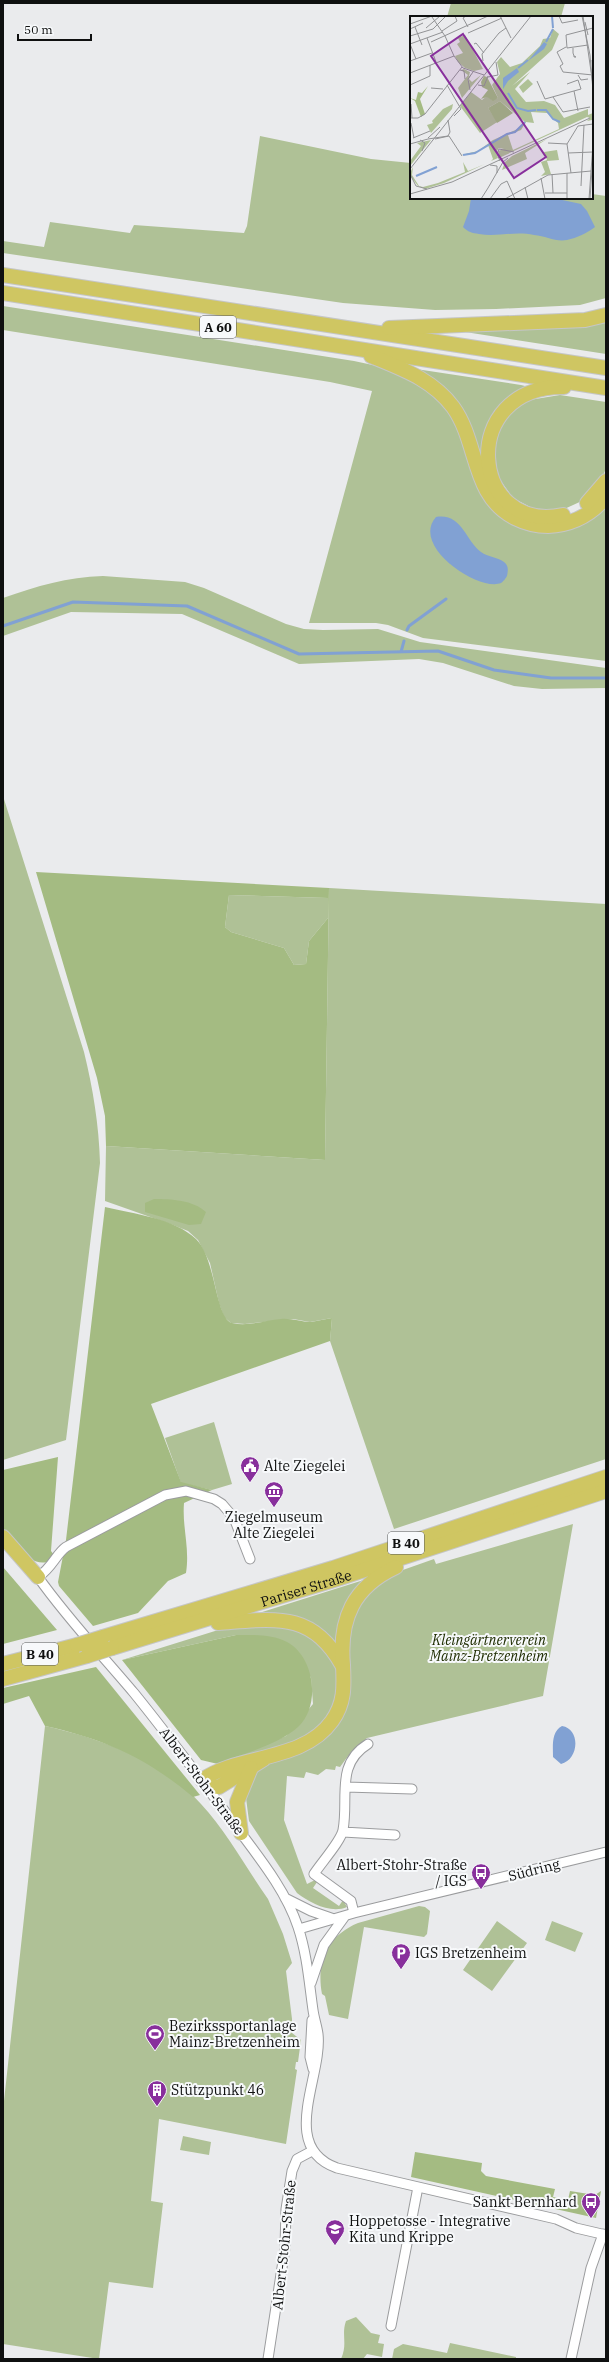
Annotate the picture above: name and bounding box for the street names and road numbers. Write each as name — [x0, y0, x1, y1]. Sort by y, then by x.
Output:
road number: A 60 — [200, 316, 236, 338]
road number: B 40 — [388, 1532, 424, 1554]
street label: Pariser Straße — [258, 1566, 354, 1611]
road number: B 40 — [22, 1643, 58, 1665]
street label: Albert-Stohr-Straße — [156, 1723, 248, 1839]
street label: Südring — [506, 1855, 562, 1885]
street label: Albert-Stohr-Straße — [268, 2179, 300, 2311]

